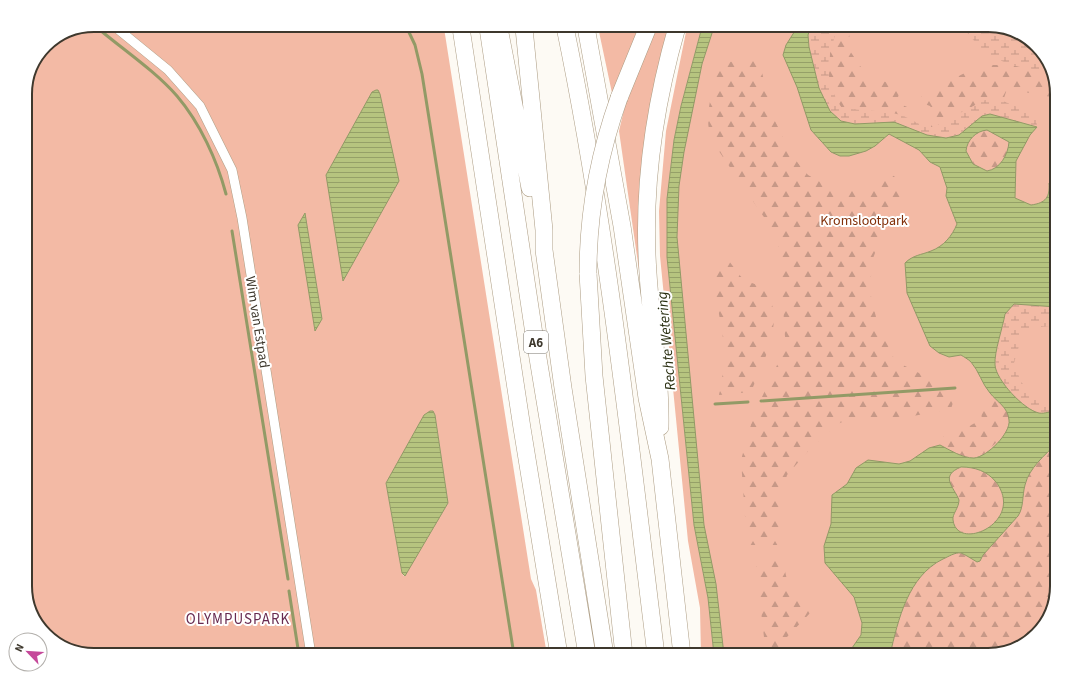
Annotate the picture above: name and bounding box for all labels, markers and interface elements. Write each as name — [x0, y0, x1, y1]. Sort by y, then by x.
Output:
park label: Kromslootpark — [820, 211, 908, 231]
street label: Wim van Estpad — [240, 275, 274, 370]
water label: Rechte Wetering — [652, 291, 681, 391]
road number: A6 — [524, 331, 548, 353]
district label: OLYMPUSPARK — [186, 609, 290, 630]
north arrow — [8, 632, 48, 672]
text: N — [11, 641, 28, 654]

